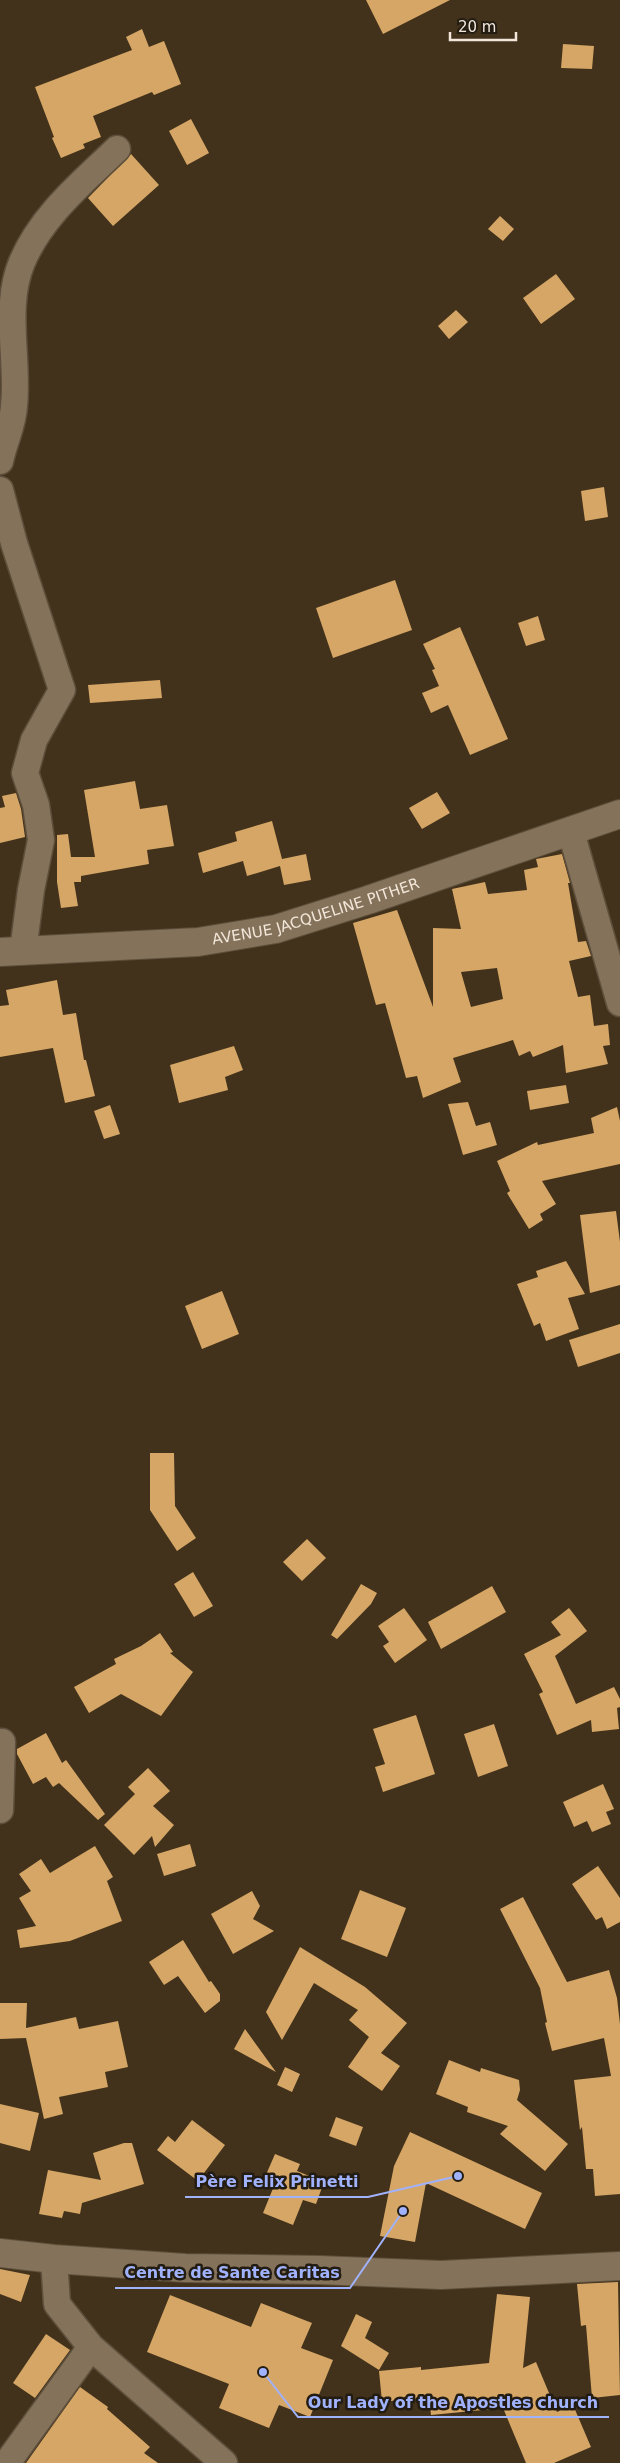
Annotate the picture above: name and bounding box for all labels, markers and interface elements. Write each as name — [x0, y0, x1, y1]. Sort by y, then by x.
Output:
scale bar — [450, 10, 516, 42]
text: 20 m — [458, 18, 496, 36]
street label: AVENUE JACQUELINE PITHER — [211, 874, 422, 949]
callout: Père Felix Prinetti — [185, 2166, 368, 2197]
text: Père Felix Prinetti — [195, 2172, 359, 2191]
callout: Centre de Sante Caritas — [115, 2257, 350, 2288]
text: Centre de Sante Caritas — [124, 2263, 340, 2282]
callout: Our Lady of the Apostles church — [298, 2386, 609, 2417]
text: Our Lady of the Apostles church — [308, 2393, 598, 2412]

